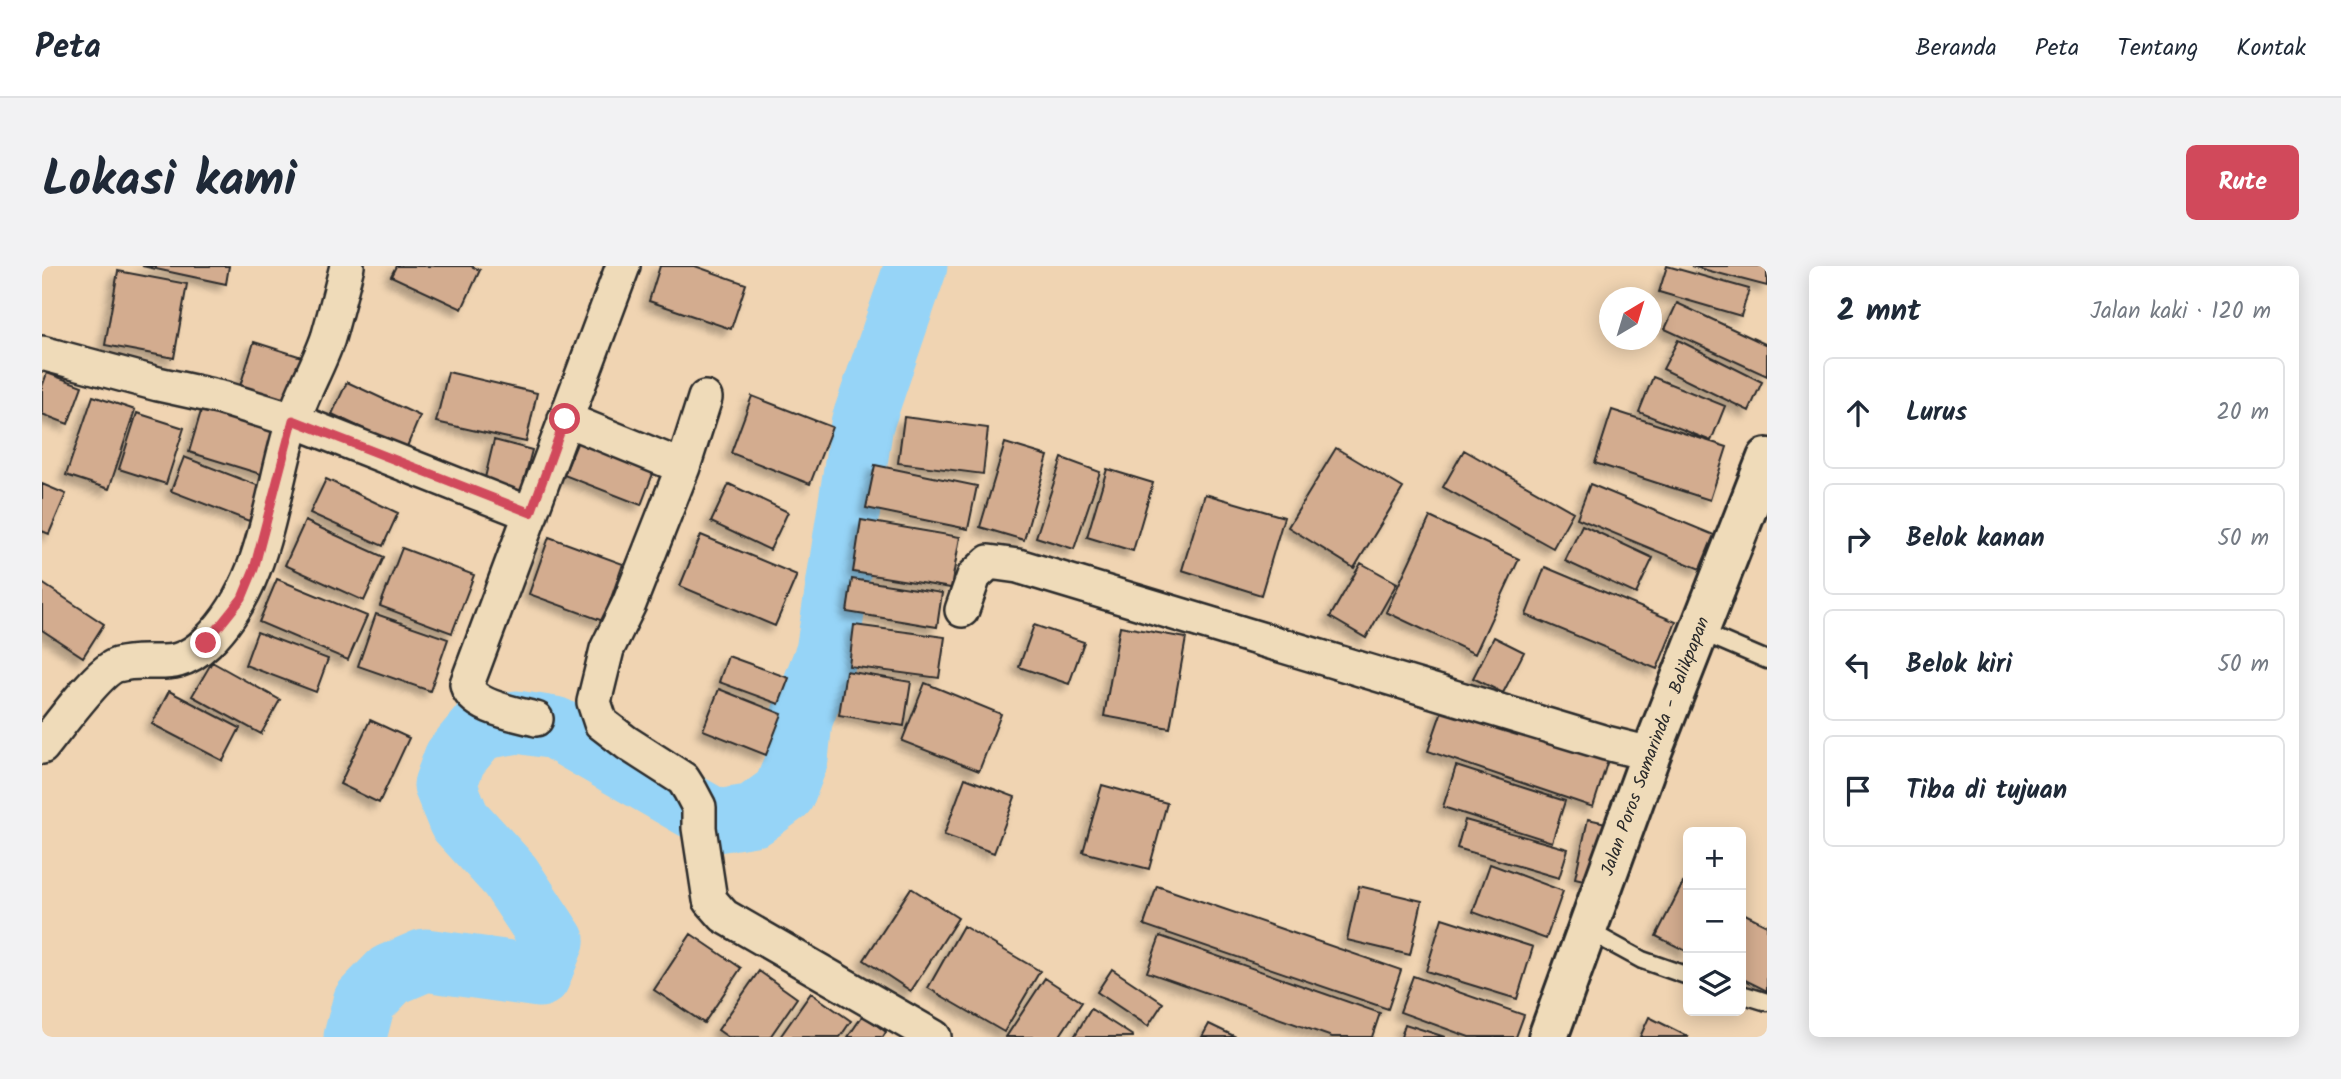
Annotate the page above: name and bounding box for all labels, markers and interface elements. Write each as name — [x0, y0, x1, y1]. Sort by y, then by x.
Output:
text: Peta — [35, 22, 101, 75]
text: Beranda — [1915, 29, 1997, 68]
text: Peta — [2035, 29, 2079, 68]
text: Tentang — [2117, 29, 2198, 68]
text: Kontak — [2236, 29, 2306, 68]
text: Lokasi kami — [42, 143, 297, 221]
button: Rute — [2186, 145, 2299, 220]
north arrow — [1599, 287, 1662, 350]
text: 2 mnt — [1837, 288, 1921, 336]
text: Jalan kaki · 120 m — [2090, 294, 2271, 330]
text: Lurus — [1906, 392, 1967, 434]
icon: ahead — [1839, 394, 1877, 432]
text: 20 m — [2217, 395, 2269, 431]
route start — [549, 403, 580, 434]
text: Belok kanan — [1906, 518, 2045, 560]
icon: right — [1839, 520, 1877, 558]
text: 50 m — [2218, 521, 2269, 557]
street label: Jalan Poros Samarinda - Balikpapan — [1593, 612, 1718, 880]
route end — [190, 627, 221, 658]
text: Belok kiri — [1906, 644, 2012, 686]
icon: left — [1839, 646, 1877, 684]
text: 50 m — [2218, 647, 2269, 683]
text: Tiba di tujuan — [1906, 770, 2067, 812]
icon: arrive — [1839, 772, 1877, 810]
map controls — [1683, 827, 1746, 1016]
button: + — [1683, 827, 1746, 890]
button: − — [1683, 890, 1746, 953]
button: layers — [1683, 953, 1746, 1016]

